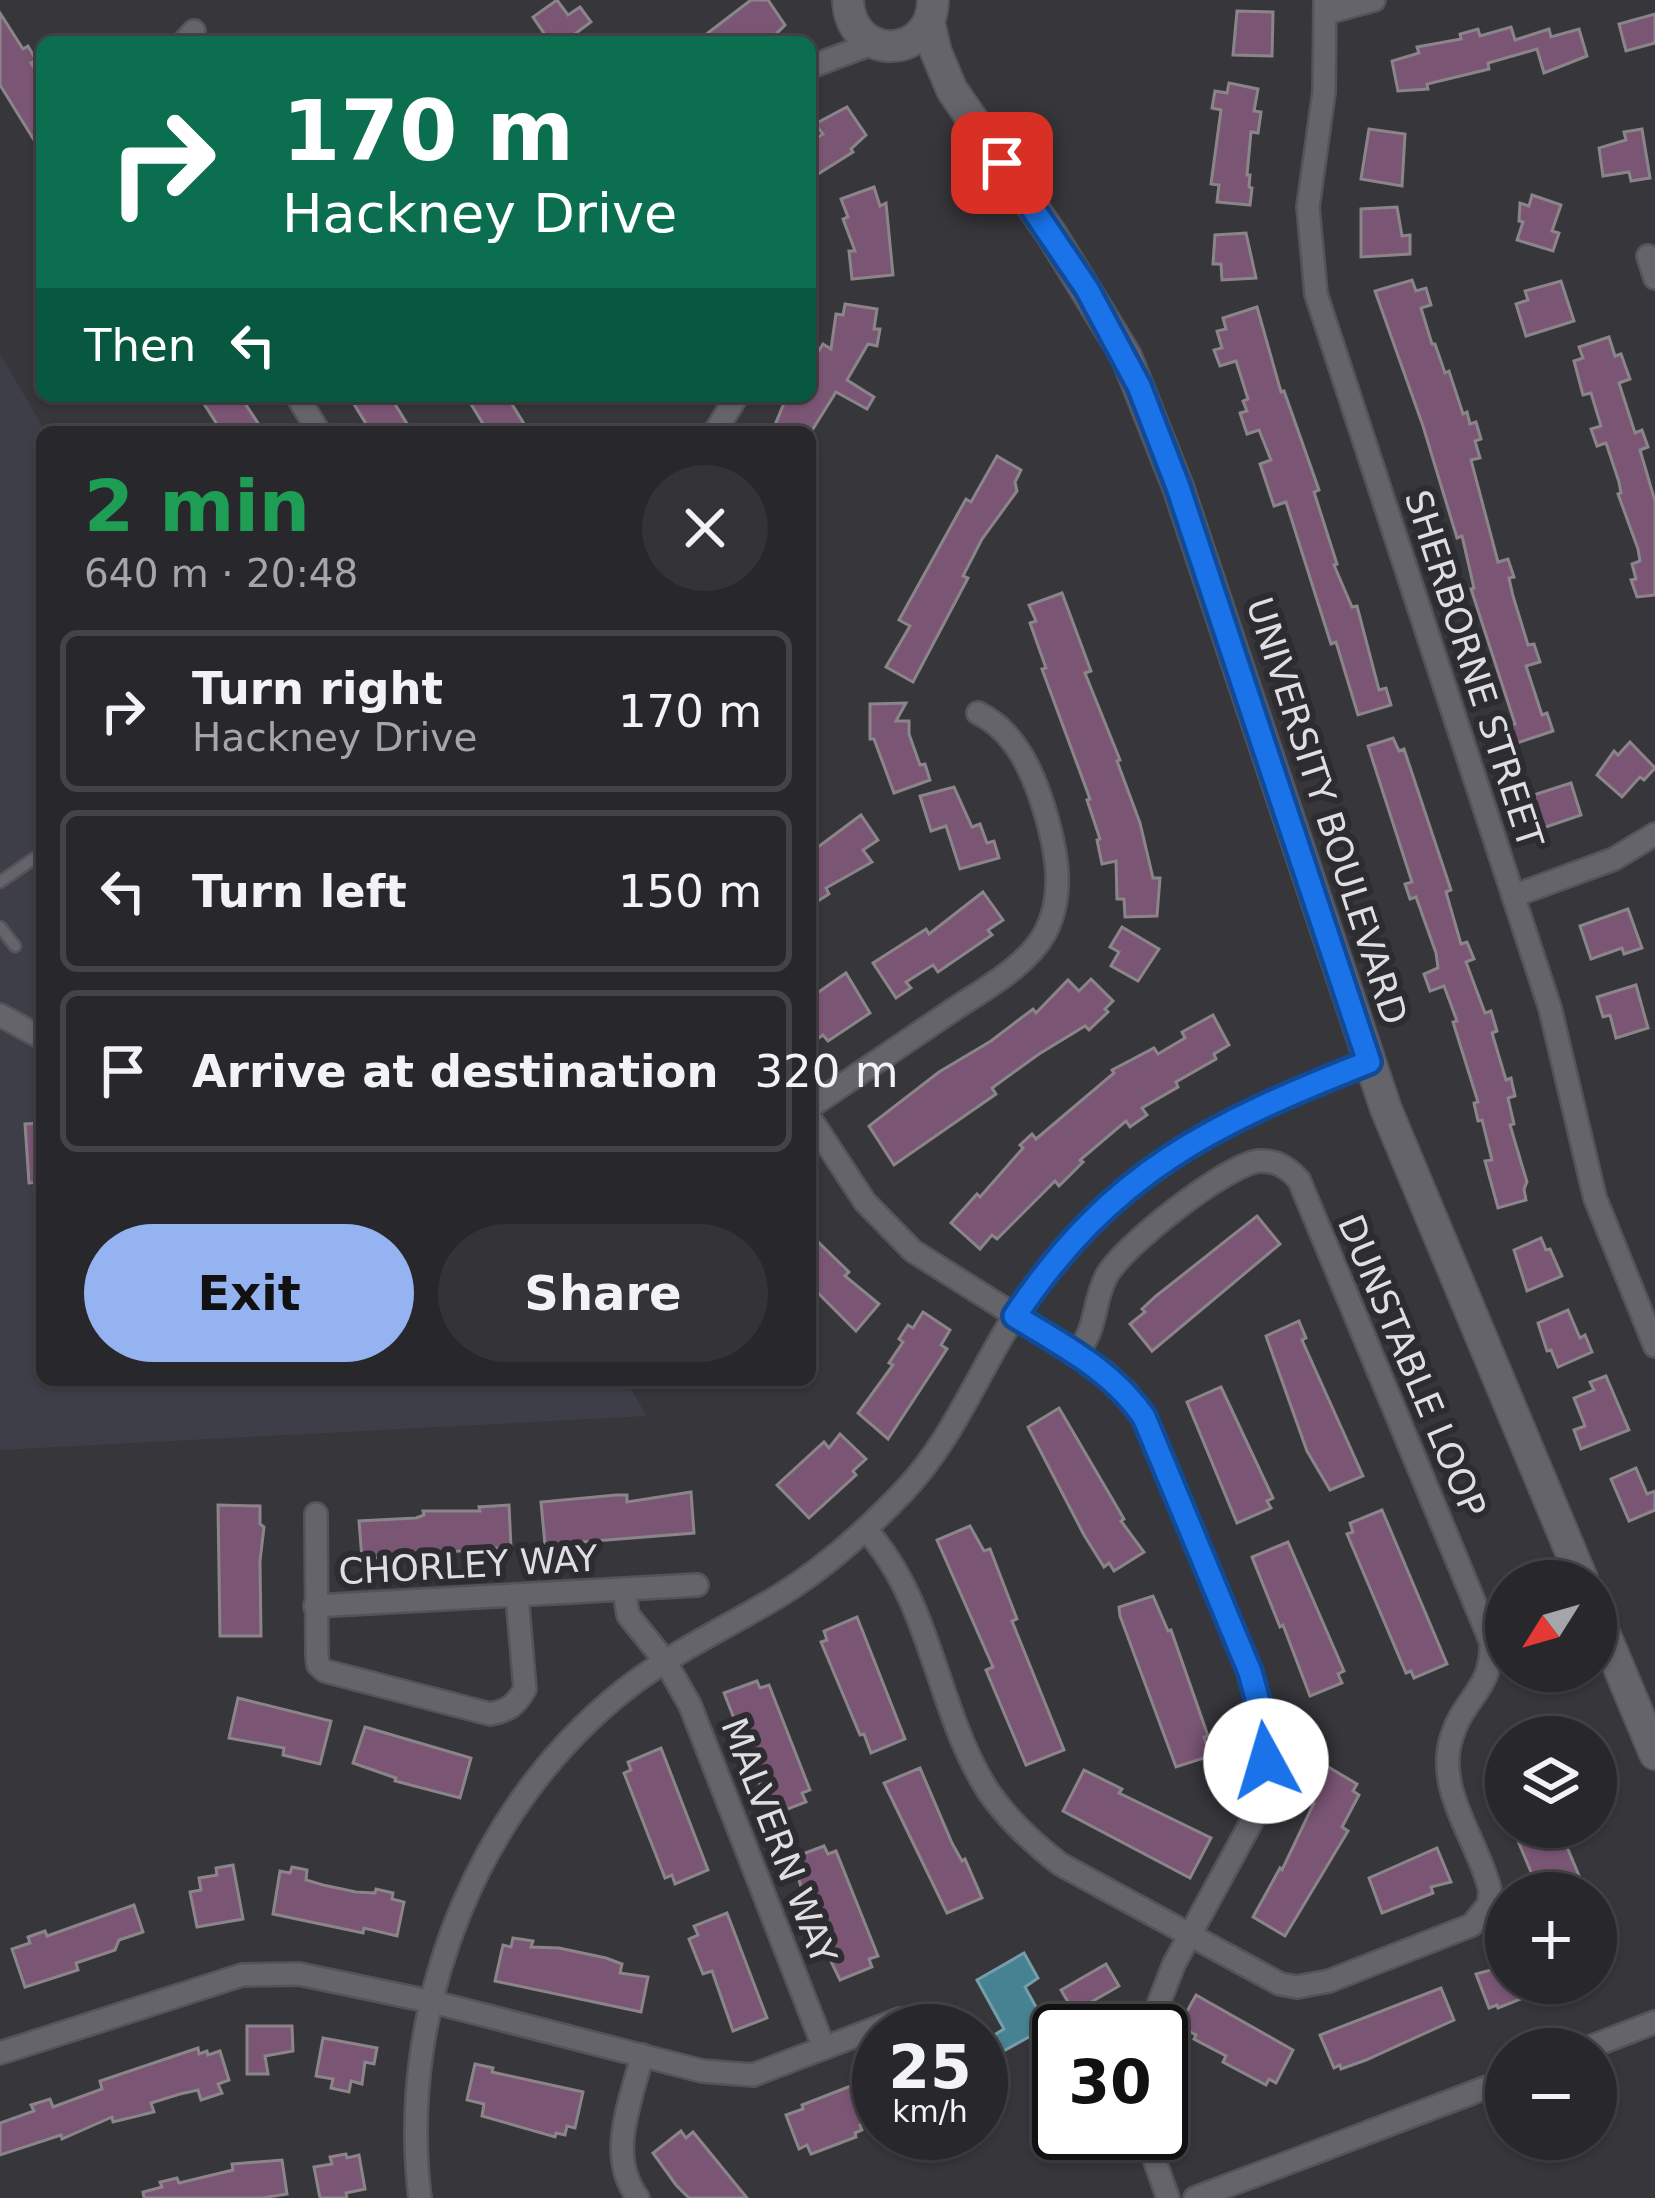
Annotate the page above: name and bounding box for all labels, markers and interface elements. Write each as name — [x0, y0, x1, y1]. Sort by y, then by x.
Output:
text: 170 m — [282, 82, 574, 180]
icon: right — [84, 84, 240, 240]
pin — [951, 112, 1053, 214]
icon: arrive — [969, 130, 1035, 196]
text: Hackney Drive — [282, 182, 677, 245]
icon: left — [220, 312, 286, 378]
text: Then — [84, 319, 196, 372]
text: 2 min — [84, 464, 310, 548]
button: close — [642, 465, 768, 591]
street label: SHERBORNE STREET — [1397, 485, 1552, 854]
text: 640 m · 20:48 — [84, 551, 358, 596]
street label: UNIVERSITY BOULEVARD — [1239, 592, 1415, 1030]
text: Turn right — [192, 662, 443, 715]
icon: right — [90, 678, 156, 744]
text: 170 m — [618, 685, 762, 738]
text: Hackney Drive — [192, 715, 477, 760]
icon: left — [90, 858, 156, 924]
text: Turn left — [192, 865, 407, 918]
text: 150 m — [618, 865, 762, 918]
icon: arrive — [90, 1038, 156, 1104]
text: Arrive at destination — [192, 1045, 718, 1098]
text: 320 m — [754, 1045, 898, 1098]
street label: DUNSTABLE LOOP — [1330, 1209, 1494, 1523]
button: Exit — [84, 1224, 414, 1362]
button: Share — [438, 1224, 768, 1362]
street label: CHORLEY WAY — [337, 1538, 600, 1592]
north arrow — [1485, 1560, 1617, 1692]
map controls — [1485, 1560, 1617, 2160]
position arrow — [1203, 1698, 1329, 1824]
street label: MALVERN WAY — [713, 1712, 845, 1971]
button: layers — [1485, 1716, 1617, 1848]
button: + — [1485, 1872, 1617, 2004]
speed limit sign: 30 — [1032, 2004, 1188, 2160]
button: − — [1485, 2028, 1617, 2160]
text: 25 — [888, 2032, 972, 2102]
text: km/h — [892, 2094, 968, 2129]

